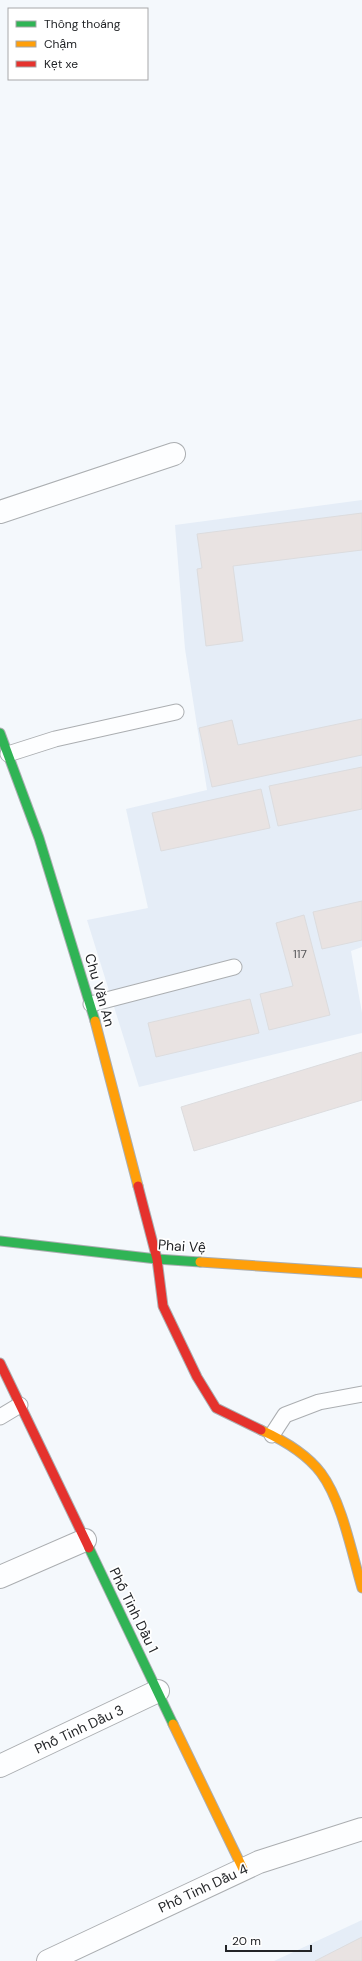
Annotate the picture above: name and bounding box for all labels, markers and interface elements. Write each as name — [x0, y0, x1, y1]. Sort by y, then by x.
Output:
legend — [8, 8, 148, 80]
text: Thông thoáng — [44, 16, 121, 32]
text: Chậm — [44, 36, 77, 52]
text: Kẹt xe — [44, 56, 78, 72]
house number: 117 — [293, 946, 307, 962]
street label: Chu Văn An — [81, 951, 119, 1029]
street label: Phai Vệ — [157, 1235, 207, 1257]
street label: Phố Tinh Dầu 1 — [106, 1564, 162, 1656]
street label: Phố Tinh Dầu 3 — [31, 1700, 127, 1758]
street label: Phố Tinh Dầu 4 — [155, 1859, 251, 1917]
scale bar — [226, 1927, 311, 1953]
text: 20 m — [232, 1933, 261, 1949]

